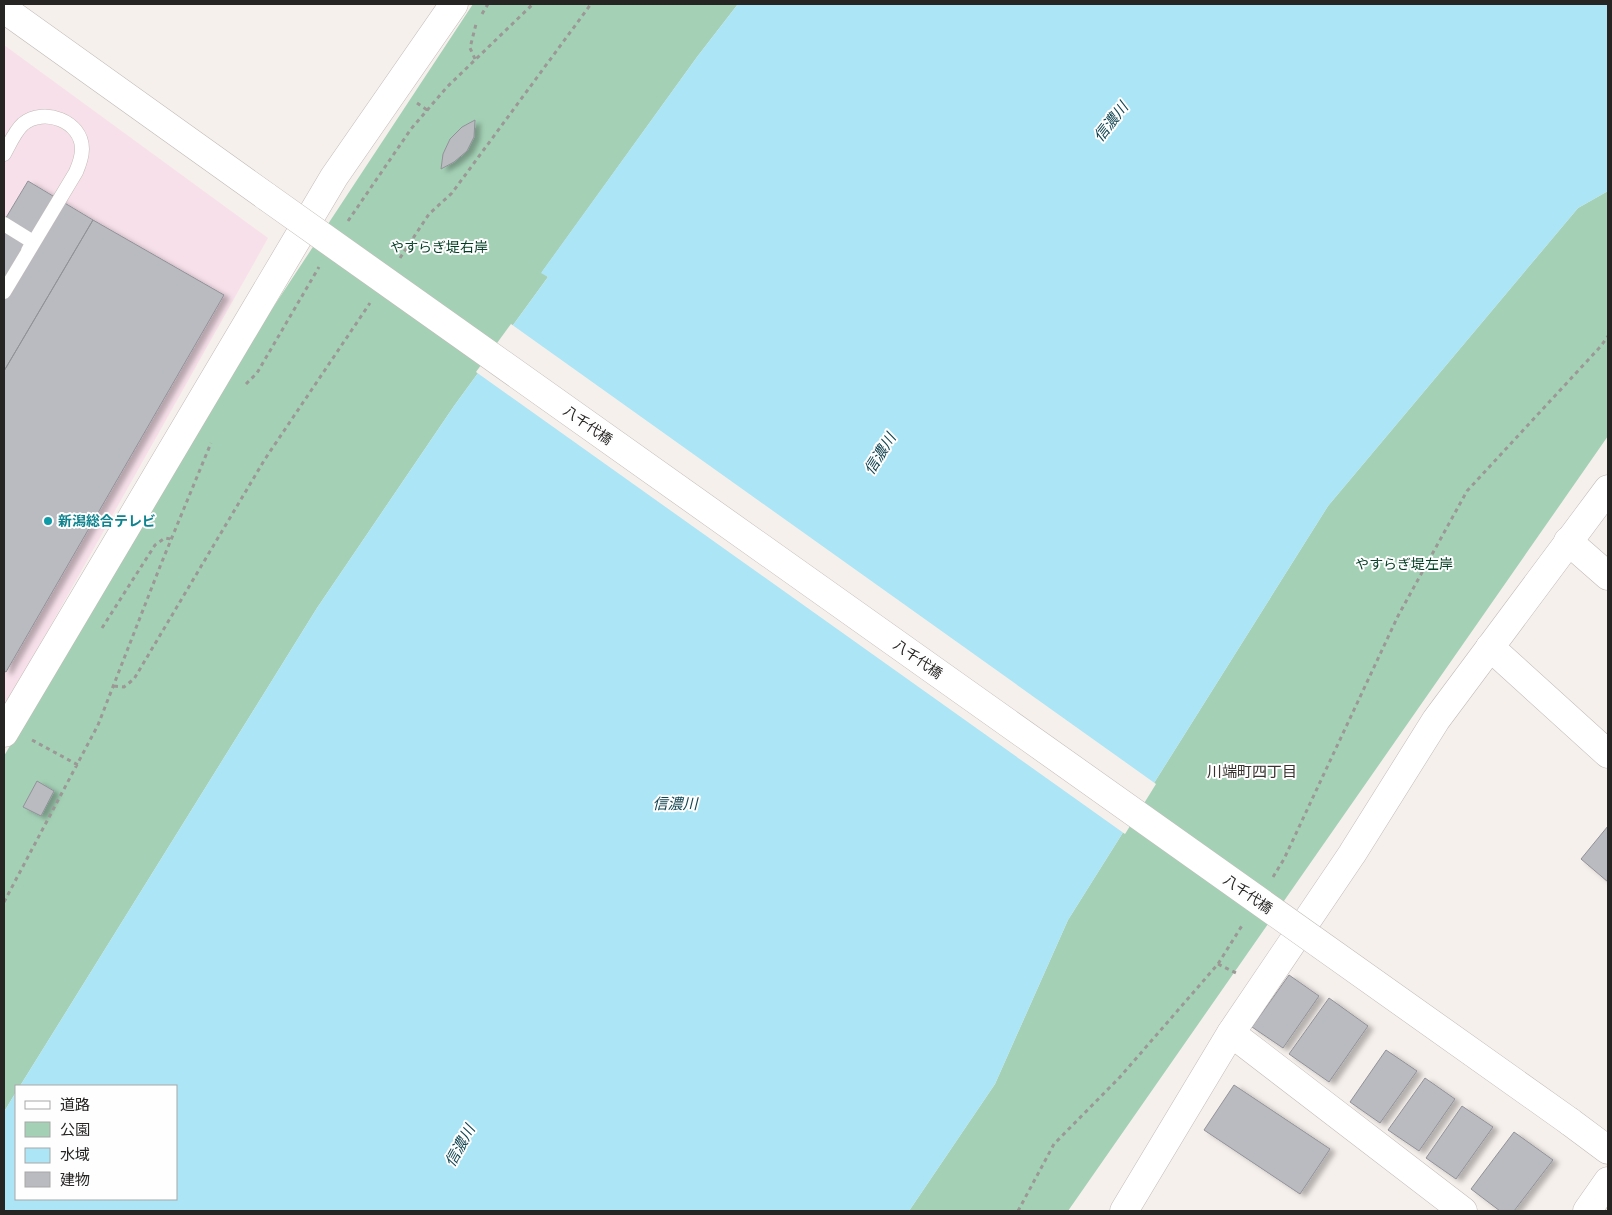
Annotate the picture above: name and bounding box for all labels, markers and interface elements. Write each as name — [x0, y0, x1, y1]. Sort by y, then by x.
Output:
water label: 信濃川 — [1090, 97, 1133, 145]
park label: やすらぎ堤右岸 — [390, 239, 488, 255]
street label: 八千代橋 — [560, 402, 616, 448]
water label: 信濃川 — [860, 428, 901, 478]
place label: 新潟総合テレビ — [58, 513, 156, 529]
marker: 新潟総合テレビ — [42, 515, 54, 527]
park label: やすらぎ堤左岸 — [1355, 556, 1453, 572]
street label: 八千代橋 — [890, 636, 946, 682]
district label: 川端町四丁目 — [1207, 763, 1297, 781]
water label: 信濃川 — [652, 795, 699, 813]
street label: 八千代橋 — [1220, 871, 1276, 917]
legend — [15, 1085, 178, 1200]
text: 道路 — [60, 1096, 90, 1114]
water label: 信濃川 — [441, 1120, 480, 1170]
text: 公園 — [60, 1121, 90, 1139]
text: 水域 — [60, 1146, 90, 1164]
text: 建物 — [60, 1171, 90, 1189]

